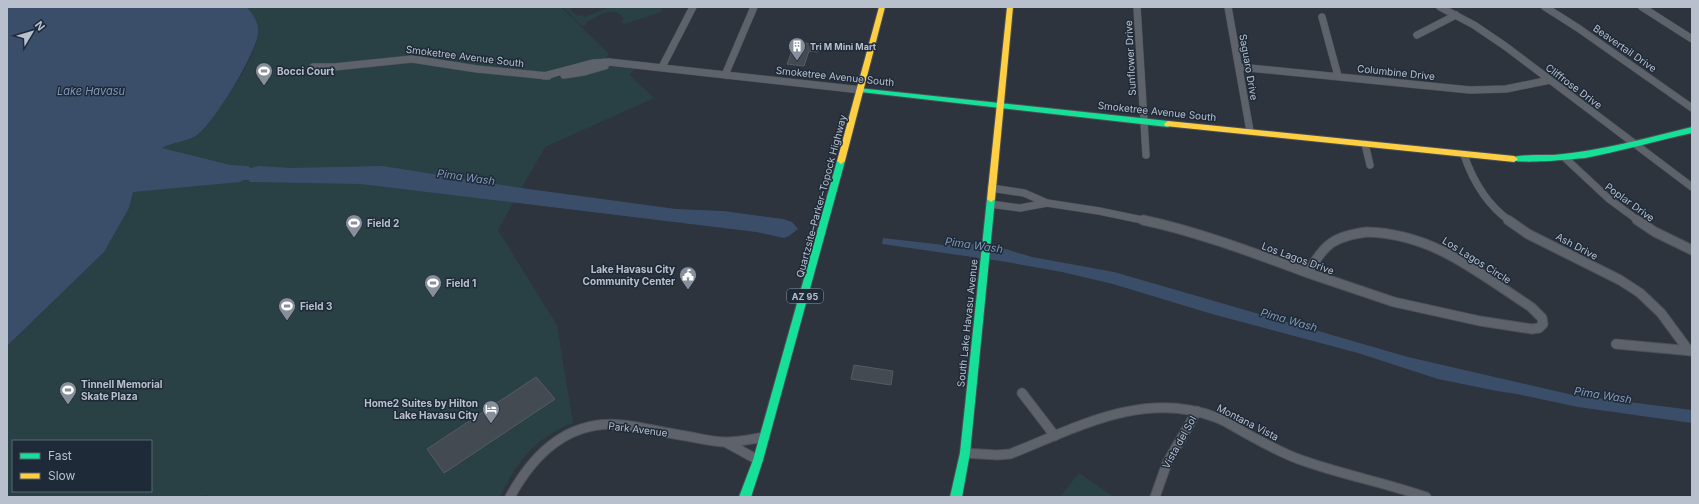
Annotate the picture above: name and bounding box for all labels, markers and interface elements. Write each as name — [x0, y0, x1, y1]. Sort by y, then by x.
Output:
north arrow — [12, 12, 52, 52]
text: N — [32, 18, 48, 33]
street label: Sunflower Drive — [1122, 20, 1138, 96]
street label: Beavertail Drive — [1591, 22, 1659, 74]
street label: Saguaro Drive — [1237, 33, 1261, 101]
building icon: Tri M Mini Mart — [787, 36, 807, 61]
place label: Tri M Mini Mart — [810, 41, 877, 52]
street label: Smoketree Avenue South — [405, 43, 525, 69]
sports icon: Bocci Court — [254, 61, 274, 86]
street label: Cliffrose Drive — [1543, 61, 1605, 111]
street label: Columbine Drive — [1356, 62, 1436, 82]
street label: Smoketree Avenue South — [775, 64, 895, 88]
place label: Bocci Court — [277, 65, 335, 77]
water label: Lake Havasu — [57, 84, 125, 98]
street label: Smoketree Avenue South — [1097, 99, 1217, 123]
street label: Quartzsite–Parker–Topock Highway — [793, 113, 849, 279]
water label: Pima Wash — [436, 166, 496, 188]
street label: Poplar Drive — [1603, 180, 1657, 224]
sports icon: Field 2 — [344, 213, 364, 238]
place label: Field 2 — [367, 217, 399, 229]
street label: Ash Drive — [1554, 230, 1600, 262]
water label: Pima Wash — [944, 234, 1004, 256]
street label: Los Lagos Circle — [1441, 234, 1514, 286]
street label: Los Lagos Drive — [1260, 239, 1336, 277]
street label: South Lake Havasu Avenue — [954, 258, 980, 388]
place label: Lake Havasu City Community Center — [583, 263, 675, 288]
public building icon: Lake Havasu City Community Center — [678, 265, 698, 290]
sports icon: Field 1 — [423, 273, 443, 298]
place label: Field 1 — [446, 277, 476, 289]
road number: AZ 95 — [787, 289, 823, 303]
sports icon: Field 3 — [277, 296, 297, 321]
place label: Field 3 — [300, 300, 332, 312]
water label: Pima Wash — [1259, 305, 1320, 335]
place label: Tinnell Memorial Skate Plaza — [81, 378, 163, 402]
sports icon: Tinnell Memorial Skate Plaza — [58, 380, 78, 405]
water label: Pima Wash — [1573, 384, 1633, 407]
place label: Home2 Suites by Hilton Lake Havasu City — [364, 397, 478, 422]
hotel icon: Home2 Suites by Hilton Lake Havasu City — [481, 399, 501, 424]
street label: Montana Vista — [1215, 401, 1281, 443]
street label: Vista del Sol — [1160, 414, 1198, 470]
street label: Park Avenue — [608, 419, 668, 439]
legend — [12, 440, 152, 492]
text: Fast — [48, 448, 72, 463]
text: Slow — [48, 468, 76, 483]

